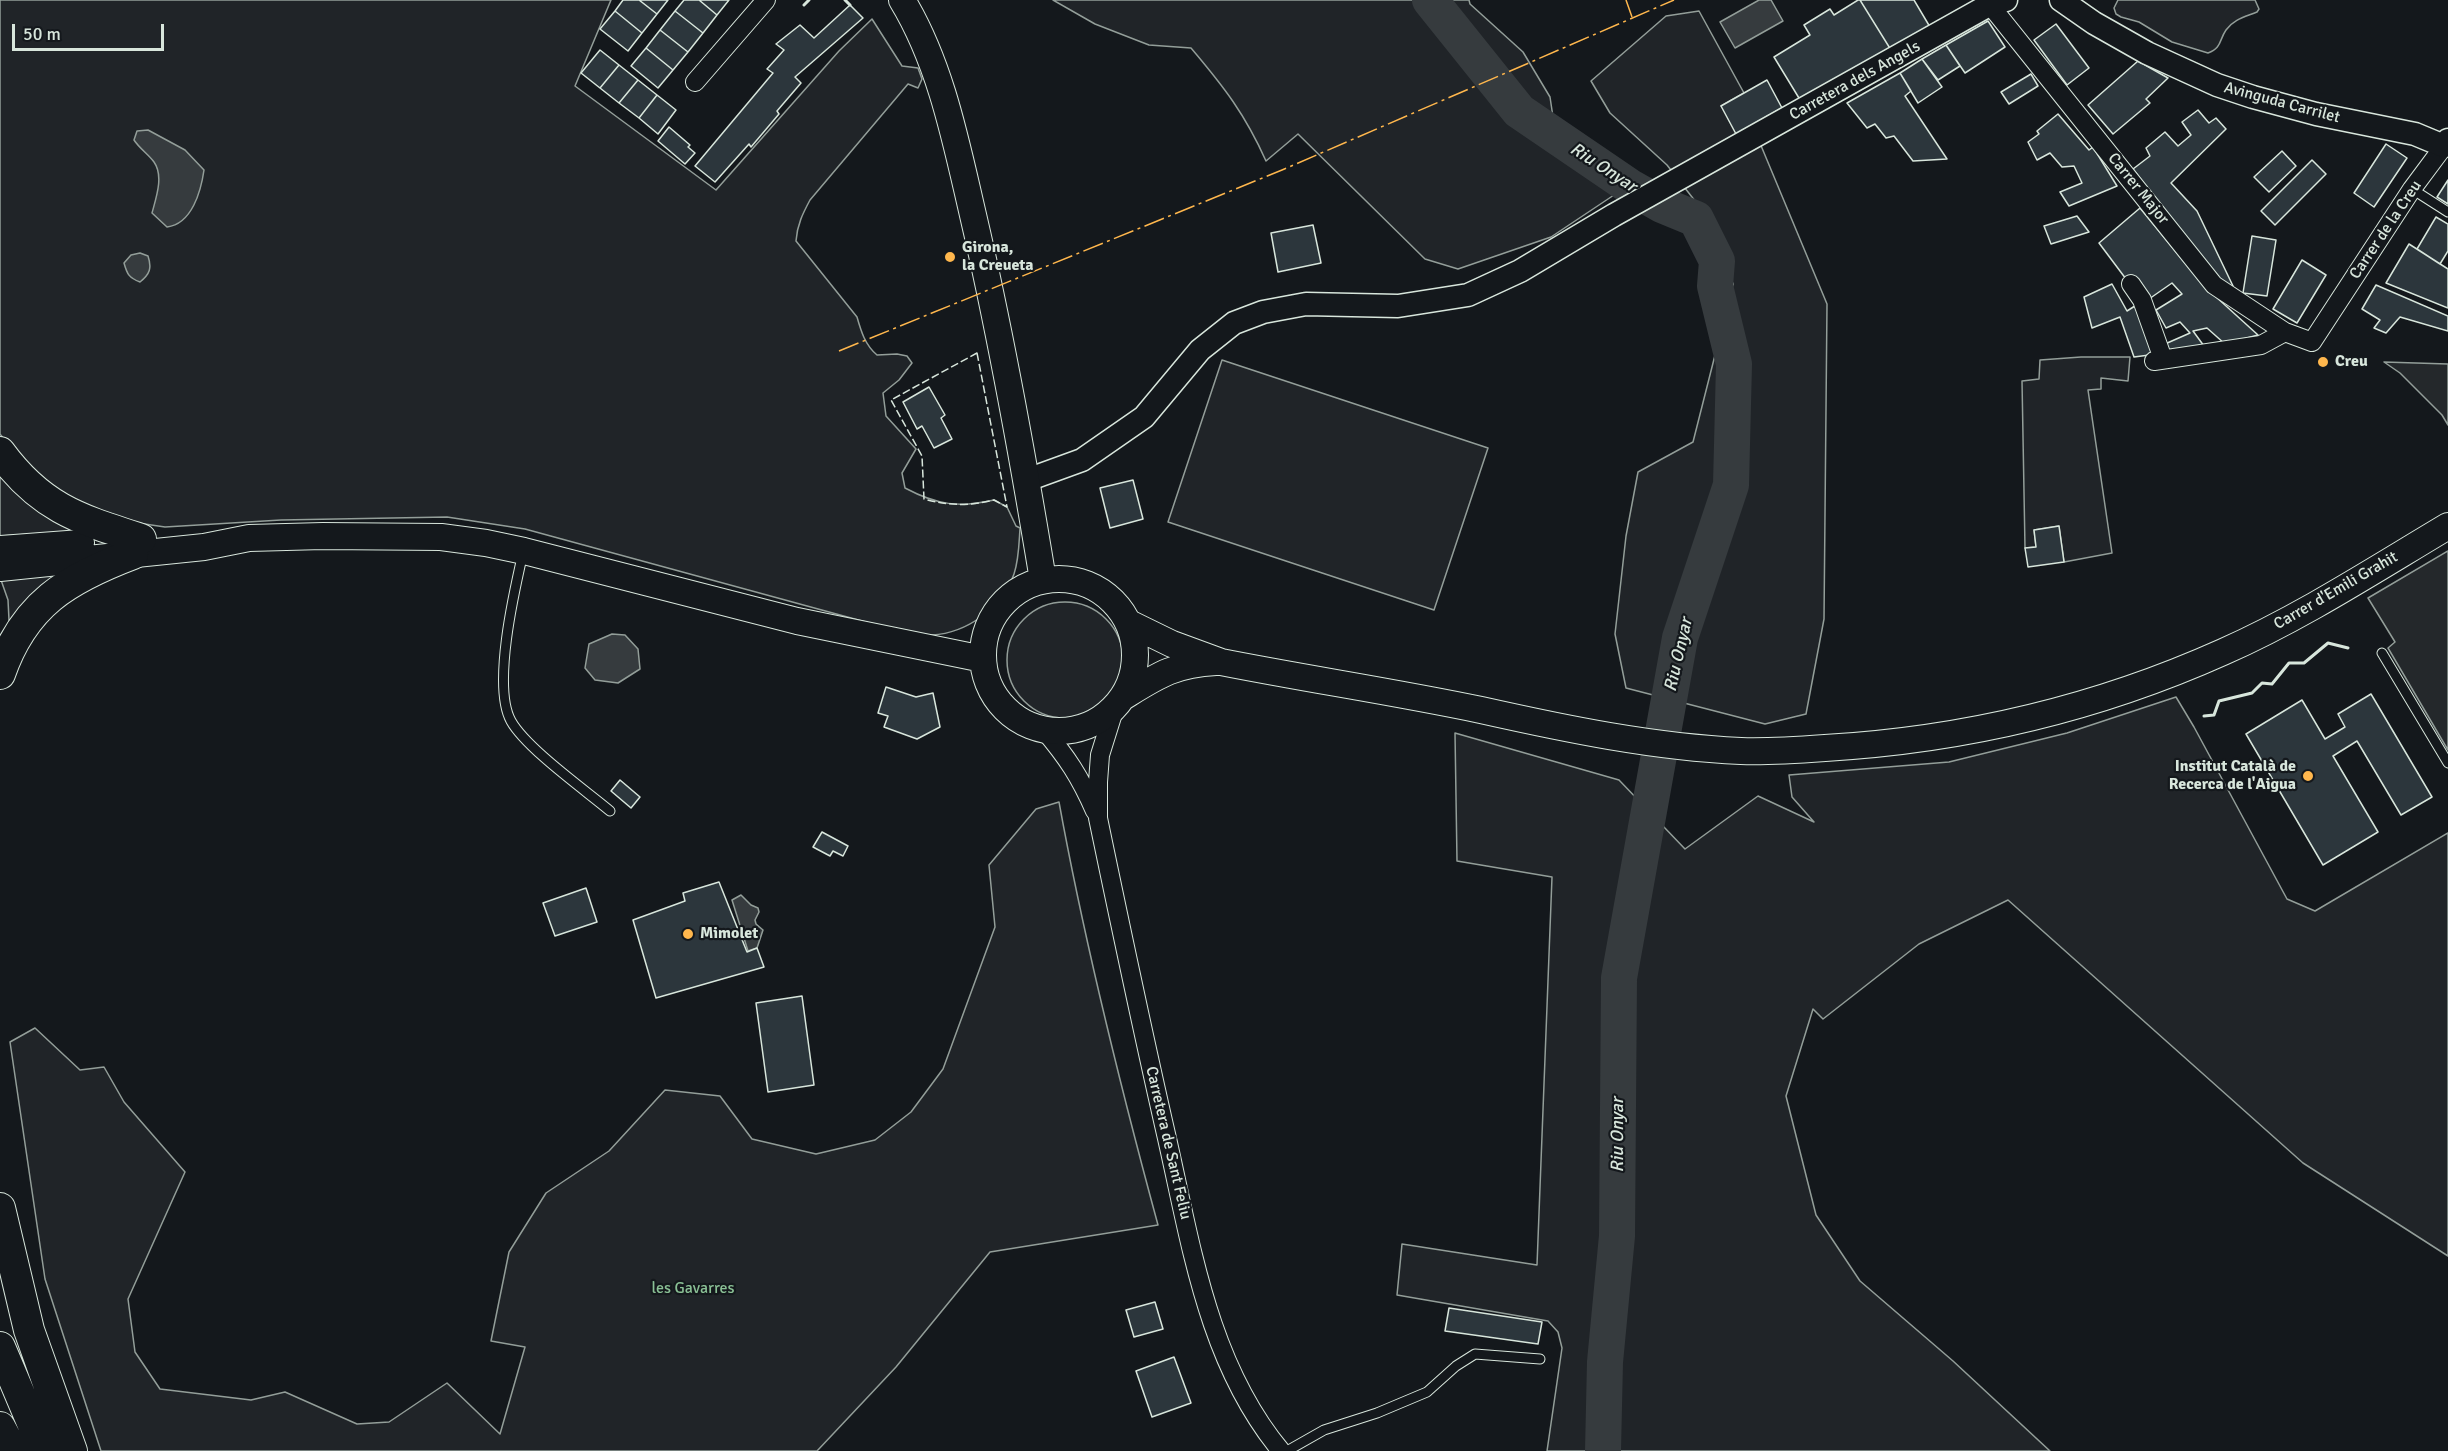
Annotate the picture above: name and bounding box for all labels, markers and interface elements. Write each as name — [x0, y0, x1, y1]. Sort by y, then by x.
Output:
scale bar — [15, 12, 166, 50]
text: 50 m — [23, 23, 61, 45]
street label: Carretera dels Angels — [1786, 37, 1924, 125]
street label: Avinguda Carrilet — [2222, 78, 2342, 128]
water label: Riu Onyar — [1566, 139, 1640, 197]
street label: Carrer Major — [2103, 149, 2173, 229]
street label: Carrer de la Creu — [2346, 177, 2426, 283]
place label: Girona, la Creueta — [962, 238, 1034, 276]
marker: Girona, la Creueta — [943, 250, 957, 264]
place label: Creu — [2335, 352, 2368, 372]
marker: Creu — [2316, 355, 2330, 369]
street label: Carrer d'Emili Grahit — [2271, 548, 2401, 634]
water label: Riu Onyar — [1660, 616, 1698, 694]
place label: Institut Català de Recerca de l'Aigua — [2169, 757, 2296, 795]
marker: Institut Català de Recerca de l'Aigua — [2301, 769, 2315, 783]
place label: Mimolet — [700, 924, 758, 944]
marker: Mimolet — [681, 927, 695, 941]
street label: Carretera de Sant Feliu — [1141, 1065, 1195, 1221]
water label: Riu Onyar — [1607, 1098, 1629, 1172]
park label: les Gavarres — [651, 1279, 735, 1299]

